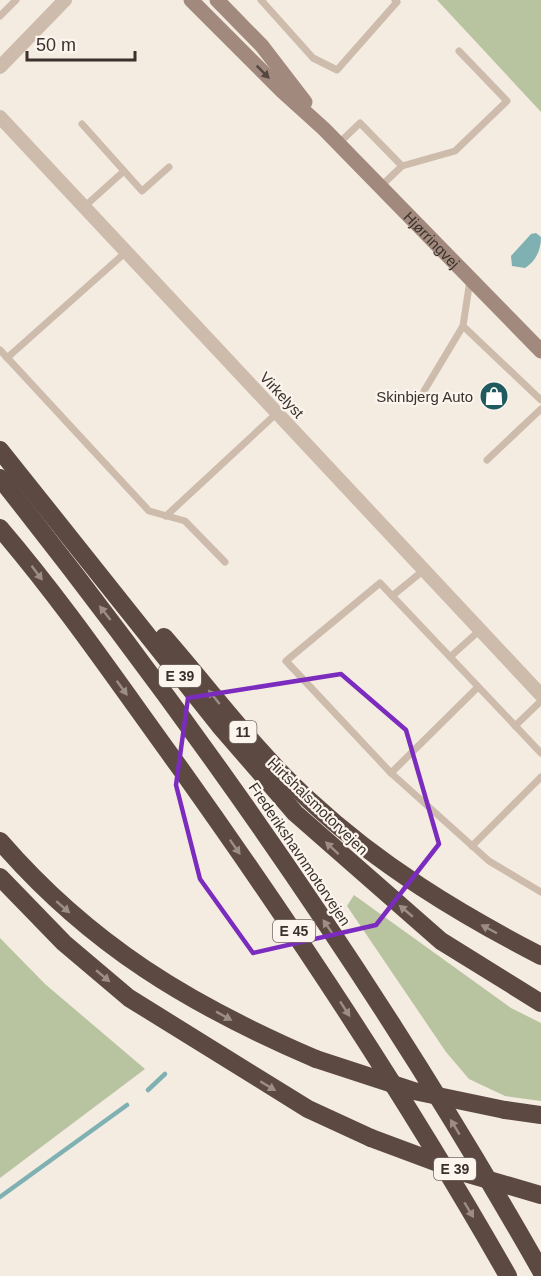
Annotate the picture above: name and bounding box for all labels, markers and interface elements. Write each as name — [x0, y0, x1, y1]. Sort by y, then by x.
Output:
scale bar — [27, 24, 135, 62]
text: 50 m — [36, 35, 76, 55]
one-way arrow — [256, 65, 270, 79]
street label: Hjørringvej — [401, 208, 464, 271]
street label: Virkelyst — [257, 369, 308, 422]
shop icon: Skinbjerg Auto — [478, 380, 510, 412]
place label: Skinbjerg Auto — [376, 388, 473, 405]
one-way arrow — [30, 566, 42, 581]
one-way arrow — [99, 605, 111, 621]
road number: E 39 — [159, 665, 201, 687]
one-way arrow — [116, 680, 128, 696]
one-way arrow — [208, 689, 220, 704]
road number: 11 — [230, 721, 256, 743]
street label: Hirtshalsmotorvejen — [264, 754, 372, 858]
street label: Frederikshavnmotorvejen — [246, 779, 354, 929]
one-way arrow — [229, 839, 241, 855]
one-way arrow — [325, 841, 340, 855]
one-way arrow — [55, 900, 70, 913]
one-way arrow — [398, 905, 414, 918]
one-way arrow — [323, 919, 334, 935]
road number: E 45 — [273, 920, 315, 942]
one-way arrow — [480, 924, 497, 934]
one-way arrow — [95, 969, 110, 982]
one-way arrow — [339, 1000, 350, 1017]
one-way arrow — [215, 1011, 232, 1021]
one-way arrow — [260, 1080, 276, 1091]
one-way arrow — [450, 1119, 461, 1135]
road number: E 39 — [434, 1158, 476, 1180]
one-way arrow — [464, 1202, 475, 1218]

